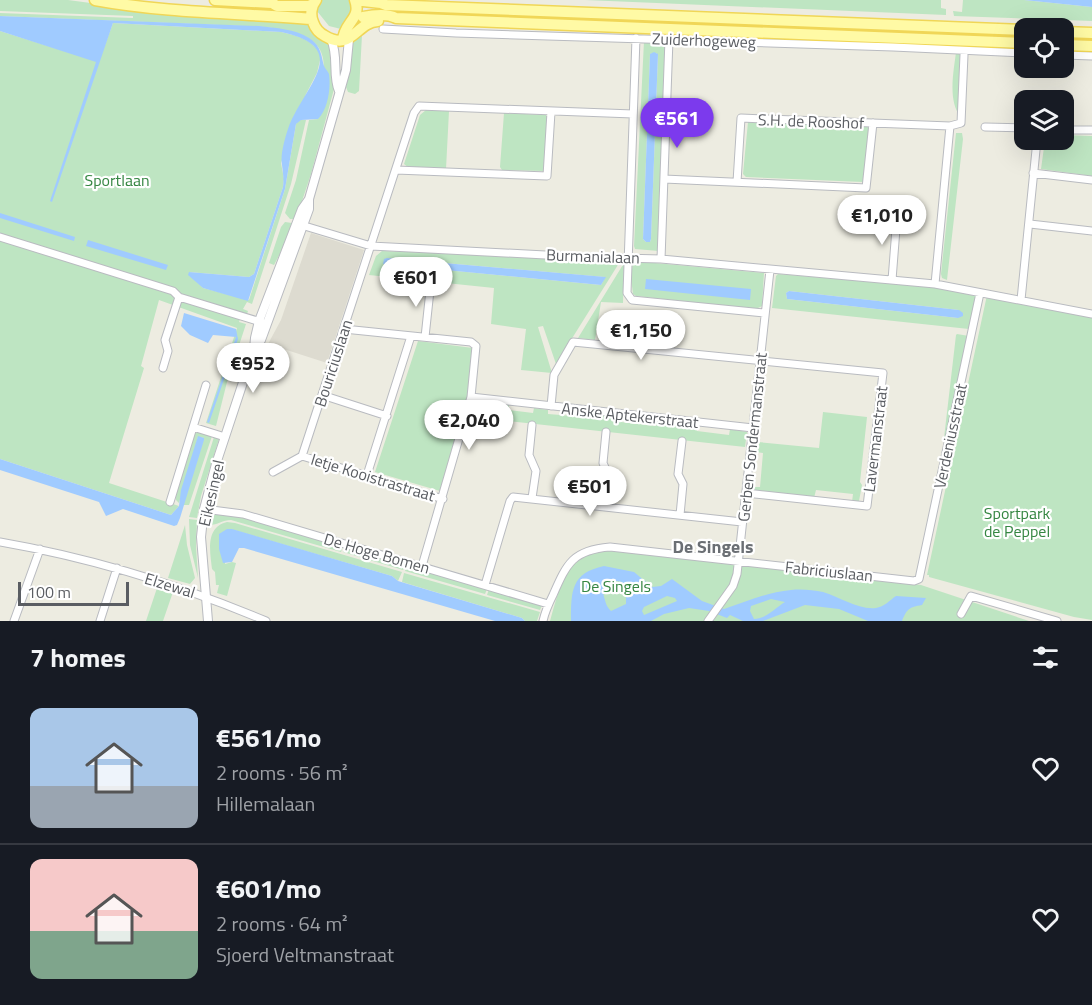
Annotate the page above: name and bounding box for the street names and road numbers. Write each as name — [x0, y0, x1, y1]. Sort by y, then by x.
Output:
street label: Zuiderhogeweg — [652, 26, 756, 54]
street label: S.H. de Rooshof — [757, 107, 865, 135]
street label: Burmanialaan — [546, 242, 640, 270]
street label: Bouriciuslaan — [308, 316, 358, 410]
street label: Gerben Sondermanstraat — [731, 351, 773, 523]
street label: Verdeniusstraat — [927, 381, 973, 491]
street label: Lavermanstraat — [857, 384, 893, 494]
street label: Anske Aptekerstraat — [560, 396, 700, 434]
street label: Ietje Kooistrastraat — [308, 447, 438, 507]
street label: Eikesingel — [192, 457, 230, 529]
street label: De Hoge Bomen — [321, 526, 433, 580]
street label: Fabriciuslaan — [784, 554, 874, 588]
street label: Elzewal — [142, 566, 198, 604]

